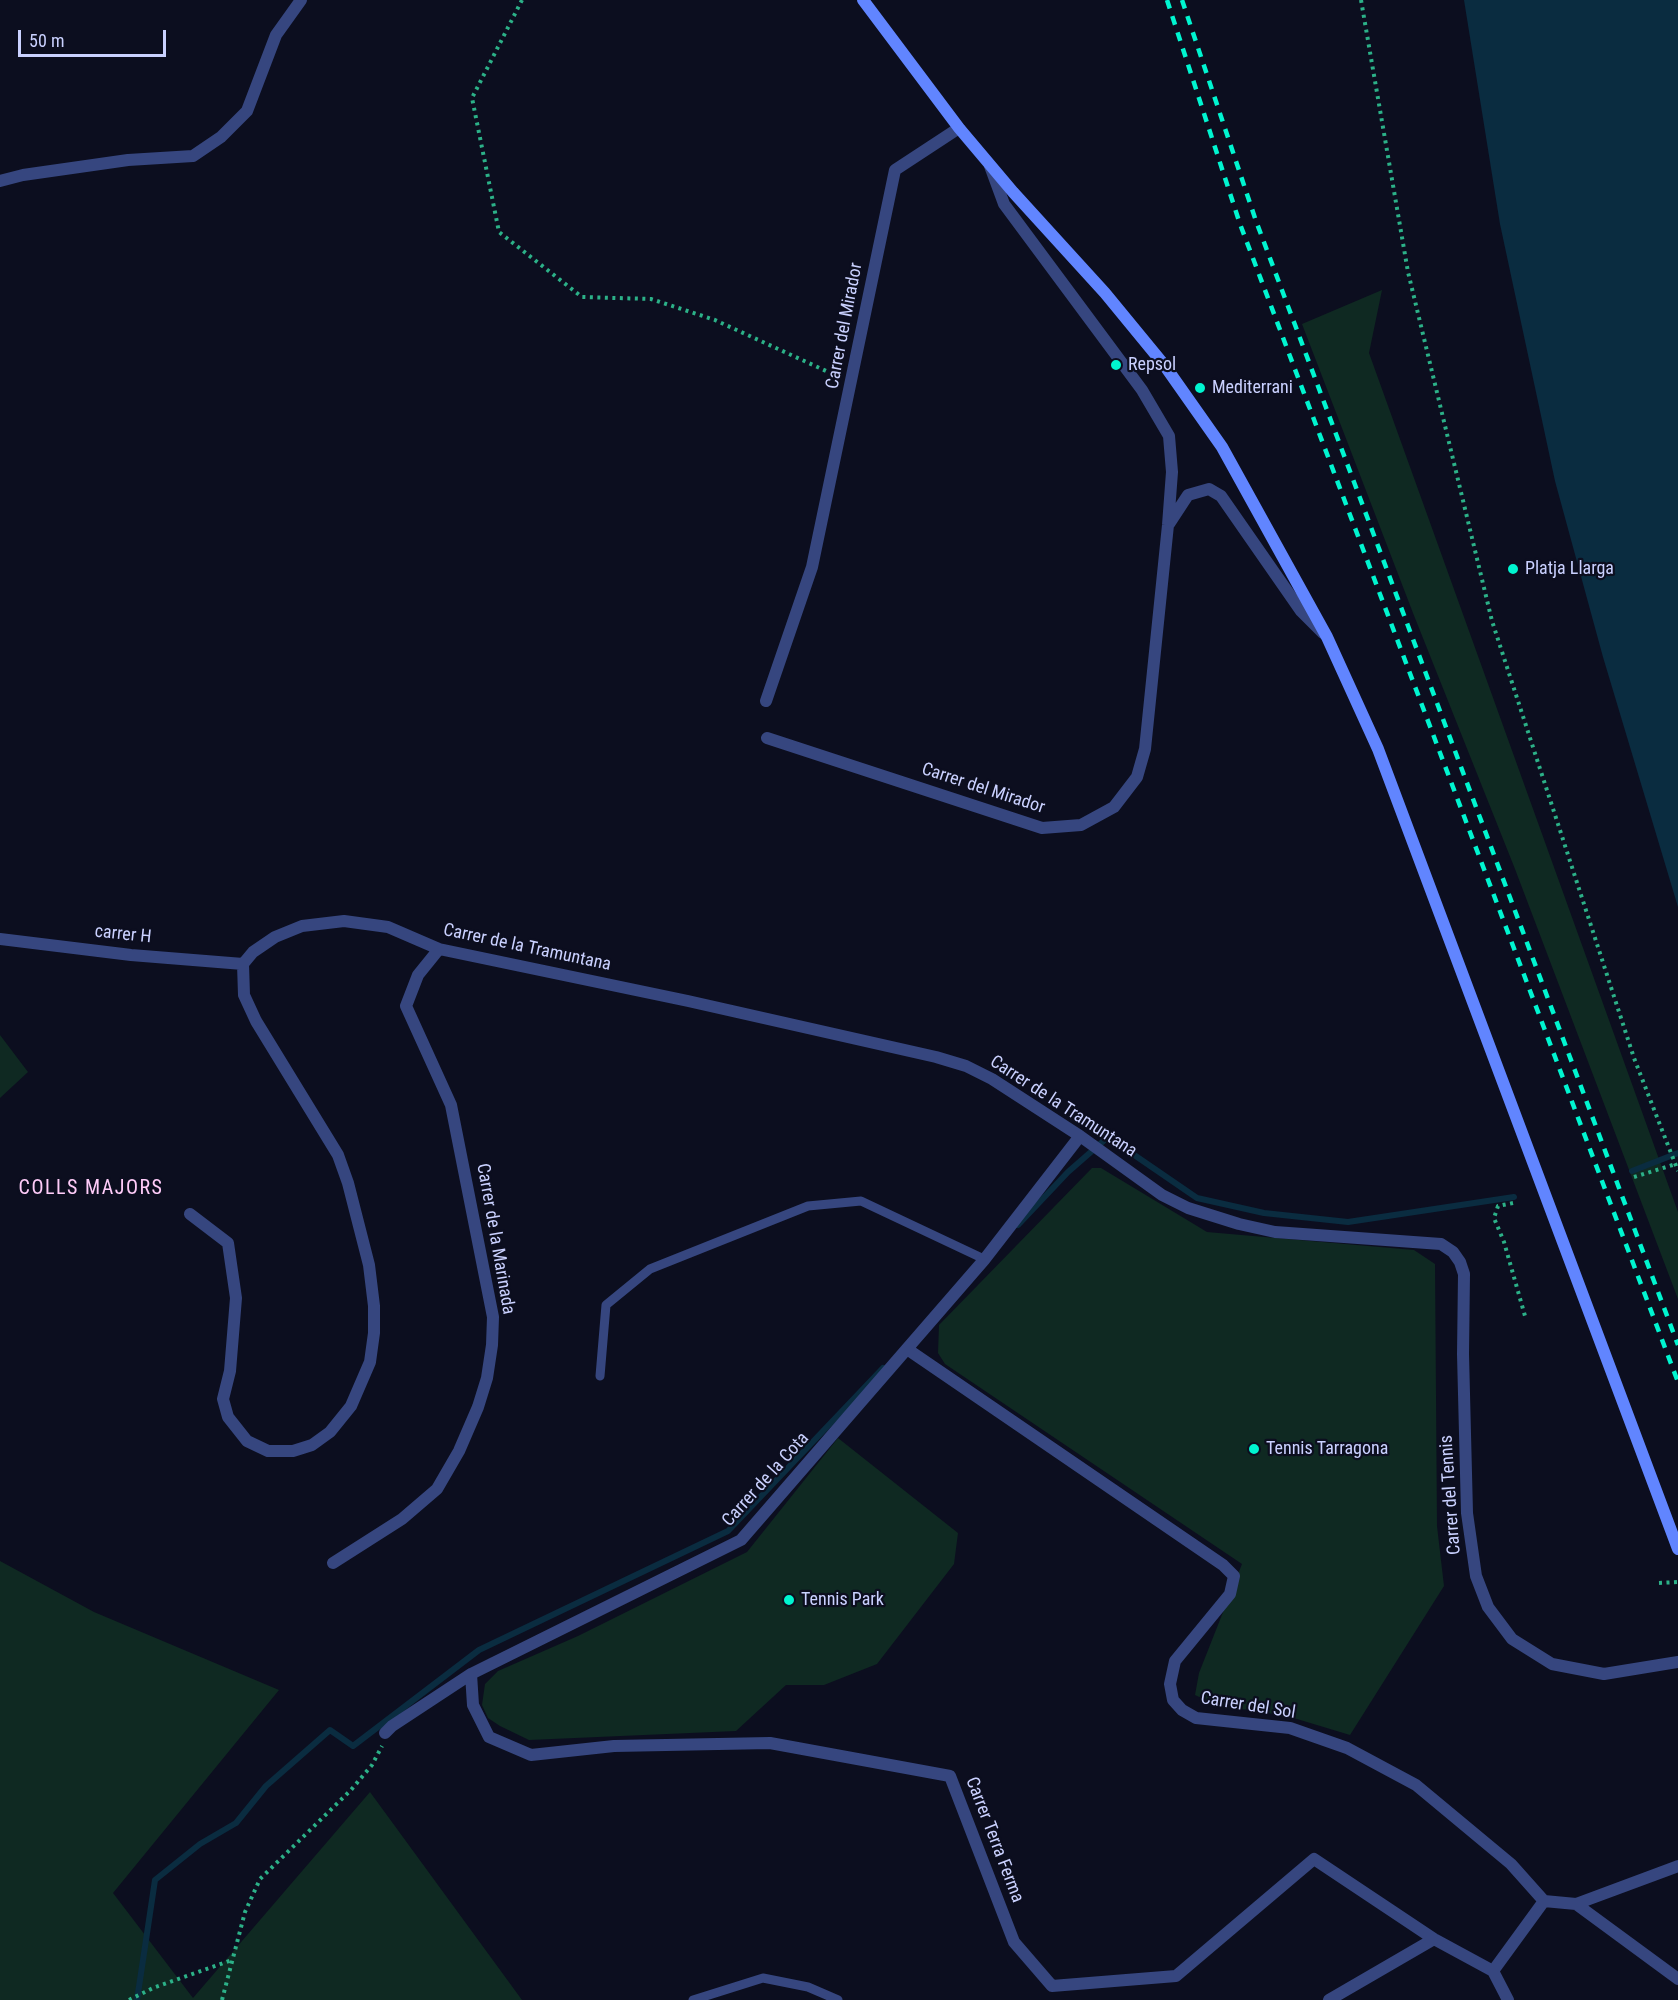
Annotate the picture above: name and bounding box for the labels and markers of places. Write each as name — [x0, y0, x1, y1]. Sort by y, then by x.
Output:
place label: Repsol — [1128, 354, 1176, 376]
marker: Repsol — [1109, 358, 1123, 372]
place label: Mediterrani — [1212, 377, 1293, 399]
marker: Mediterrani — [1193, 381, 1207, 395]
place label: Platja Llarga — [1525, 558, 1614, 580]
marker: Platja Llarga — [1506, 562, 1520, 576]
place label: Tennis Tarragona — [1266, 1438, 1388, 1460]
marker: Tennis Tarragona — [1247, 1442, 1261, 1456]
place label: Tennis Park — [801, 1589, 884, 1611]
marker: Tennis Park — [782, 1593, 796, 1607]

